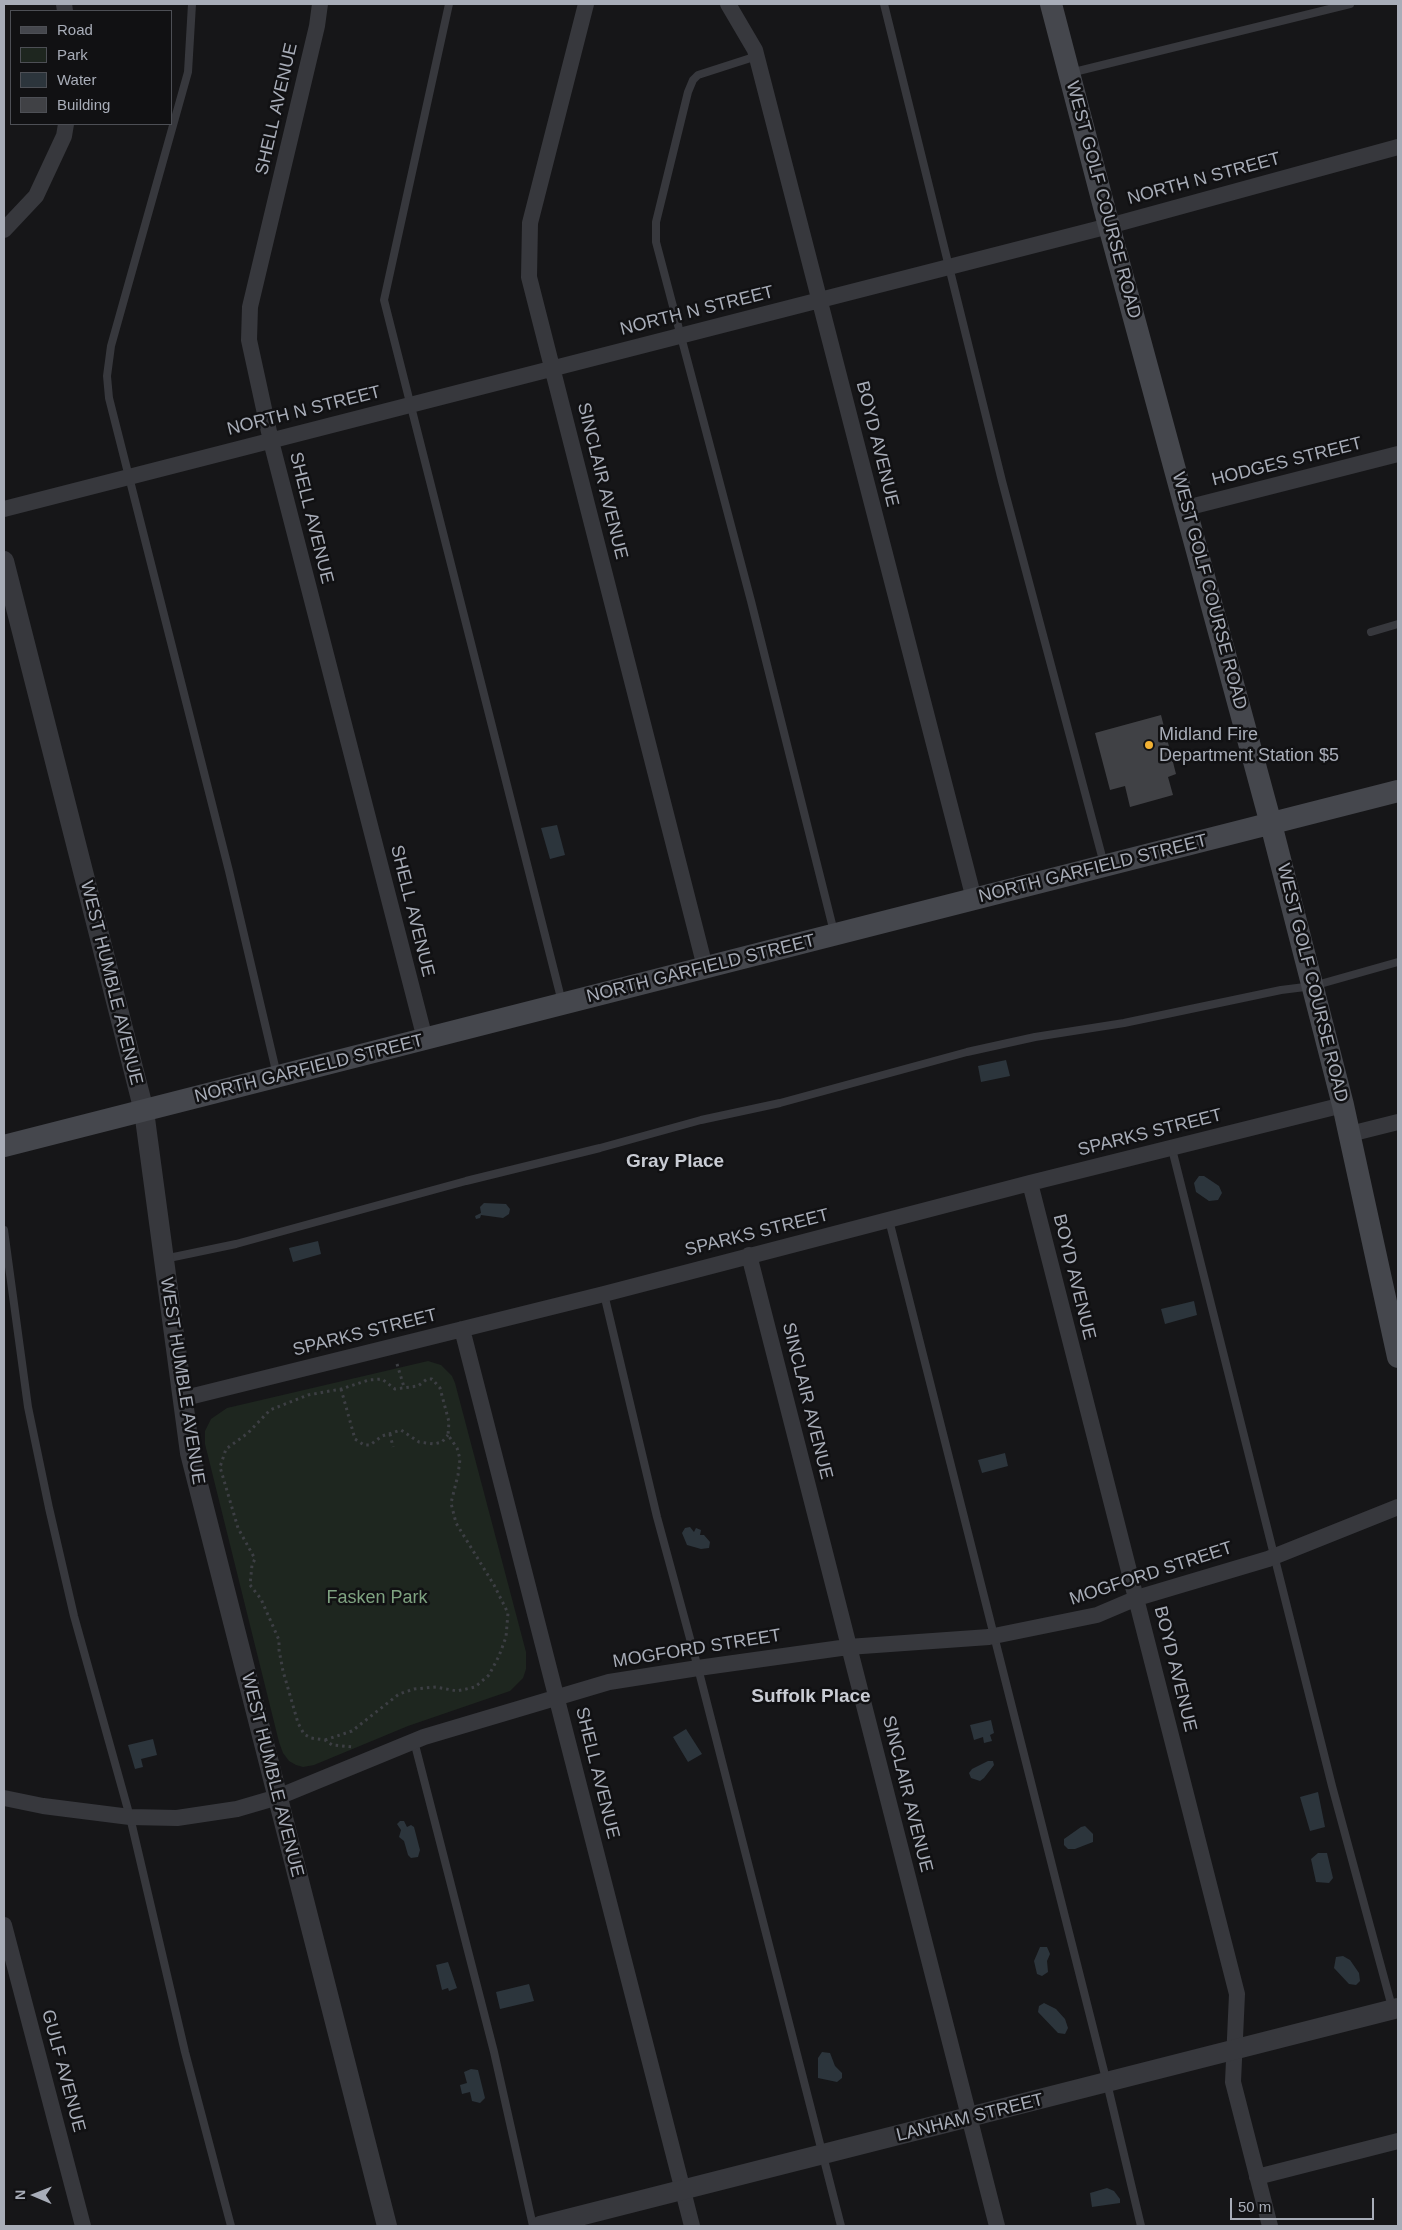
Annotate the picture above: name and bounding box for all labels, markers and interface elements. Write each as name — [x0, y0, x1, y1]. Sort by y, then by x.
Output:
legend — [10, 10, 172, 125]
text: Road — [57, 21, 93, 38]
street label: SHELL AVENUE — [251, 41, 303, 177]
text: Park — [57, 46, 88, 63]
text: Water — [57, 71, 96, 88]
street label: WEST GOLF COURSE ROAD — [1061, 79, 1145, 321]
text: Building — [57, 96, 110, 113]
street label: NORTH N STREET — [1125, 148, 1283, 210]
street label: NORTH N STREET — [618, 281, 776, 341]
street label: BOYD AVENUE — [851, 379, 903, 509]
street label: NORTH N STREET — [225, 381, 383, 441]
street label: SINCLAIR AVENUE — [572, 400, 632, 562]
street label: HODGES STREET — [1210, 433, 1364, 491]
street label: SHELL AVENUE — [284, 450, 338, 586]
street label: WEST GOLF COURSE ROAD — [1167, 470, 1251, 712]
place label: Midland Fire Department Station $5 — [1159, 724, 1339, 766]
marker: Midland Fire Department Station $5 — [1143, 739, 1155, 751]
street label: NORTH GARFIELD STREET — [977, 830, 1209, 908]
street label: SHELL AVENUE — [385, 843, 439, 979]
street label: WEST GOLF COURSE ROAD — [1272, 862, 1352, 1104]
street label: WEST HUMBLE AVENUE — [75, 879, 147, 1087]
street label: NORTH GARFIELD STREET — [585, 930, 817, 1008]
street label: NORTH GARFIELD STREET — [193, 1030, 425, 1108]
street label: SPARKS STREET — [1076, 1105, 1224, 1161]
district label: Gray Place — [626, 1151, 724, 1173]
street label: SPARKS STREET — [683, 1205, 831, 1261]
street label: BOYD AVENUE — [1048, 1212, 1100, 1342]
street label: WEST HUMBLE AVENUE — [155, 1276, 209, 1486]
street label: SPARKS STREET — [291, 1305, 439, 1361]
street label: SINCLAIR AVENUE — [777, 1320, 837, 1482]
street label: MOGFORD STREET — [1067, 1537, 1235, 1611]
park label: Fasken Park — [326, 1587, 428, 1609]
street label: BOYD AVENUE — [1149, 1604, 1201, 1734]
street label: MOGFORD STREET — [611, 1625, 783, 1673]
street label: WEST HUMBLE AVENUE — [236, 1671, 308, 1879]
district label: Suffolk Place — [751, 1686, 871, 1708]
street label: SHELL AVENUE — [570, 1705, 624, 1841]
street label: SINCLAIR AVENUE — [877, 1713, 937, 1875]
street label: GULF AVENUE — [36, 2007, 90, 2135]
street label: LANHAM STREET — [894, 2089, 1046, 2147]
north arrow — [10, 2170, 60, 2220]
scale bar — [1232, 2188, 1376, 2220]
text: N — [12, 2190, 28, 2200]
text: 50 m — [1238, 2198, 1271, 2215]

